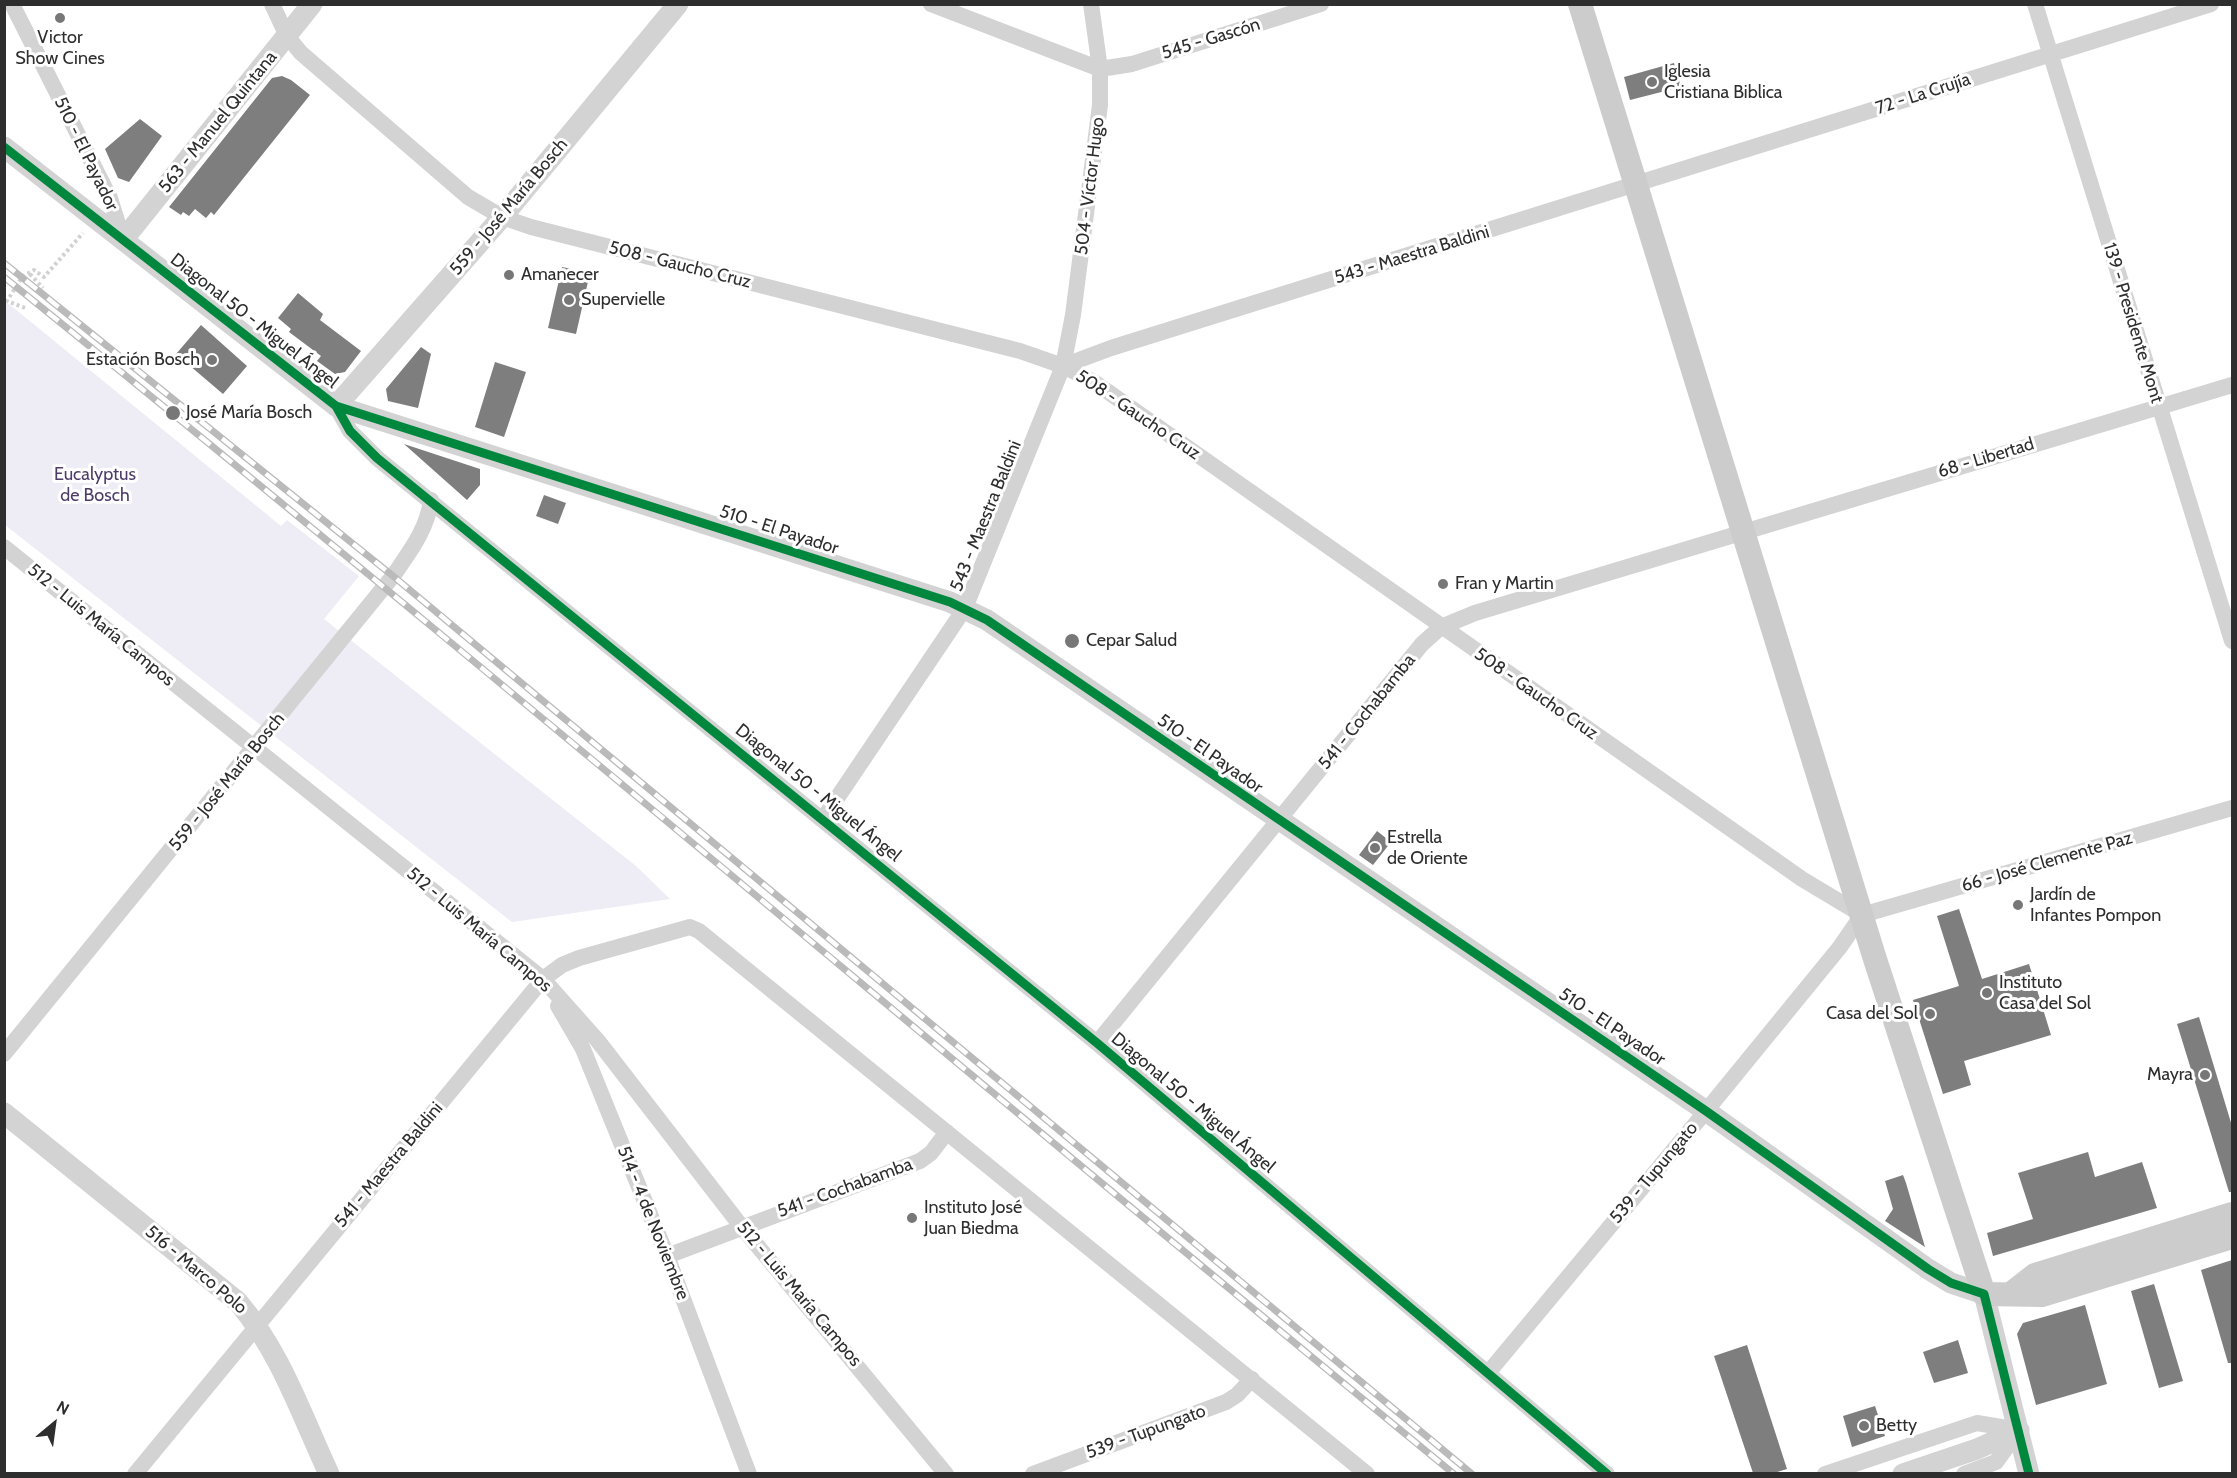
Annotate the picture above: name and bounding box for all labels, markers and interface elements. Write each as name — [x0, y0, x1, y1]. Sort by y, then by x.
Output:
marker: Victor Show Cines — [53, 11, 67, 25]
street label: 545 - Gascón — [1159, 14, 1263, 64]
place label: Victor Show Cines — [15, 27, 105, 70]
street label: 563 - Manuel Quintana — [154, 47, 282, 197]
place label: Iglesia Cristiana Biblica — [1664, 61, 1783, 104]
street label: 72 - La Crujía — [1873, 69, 1973, 119]
marker: Iglesia Cristiana Biblica — [1645, 75, 1659, 89]
street label: 510 - El Payador — [49, 94, 123, 214]
street label: 504 - Víctor Hugo — [1071, 116, 1109, 256]
street label: 559 - José María Bosch — [446, 134, 572, 280]
street label: 543 - Maestra Baldini — [1332, 221, 1492, 289]
street label: 508 - Gaucho Cruz — [607, 237, 753, 293]
street label: 139 - Presidente Mont — [2098, 240, 2168, 406]
street label: Diagonal 50 - Miguel Ángel — [166, 249, 342, 393]
place label: Amanecer — [521, 264, 599, 286]
marker: Amanecer — [502, 268, 516, 282]
place label: Supervielle — [581, 289, 665, 311]
marker: Supervielle — [562, 293, 576, 307]
place label: Estación Bosch — [86, 349, 200, 371]
marker: Estación Bosch — [205, 353, 219, 367]
street label: 508 - Gaucho Cruz — [1072, 365, 1204, 465]
place label: José María Bosch — [186, 402, 312, 424]
marker: José María Bosch — [164, 404, 182, 422]
street label: 68 - Libertad — [1935, 433, 2037, 483]
street label: 543 - Maestra Baldini — [946, 437, 1026, 595]
park label: Eucalyptus de Bosch — [54, 464, 136, 506]
street label: 510 - El Payador — [717, 501, 841, 559]
street label: 512 - Luis María Campos — [23, 559, 179, 691]
place label: Fran y Martin — [1455, 573, 1554, 595]
marker: Fran y Martin — [1436, 577, 1450, 591]
place label: Cepar Salud — [1086, 630, 1177, 652]
marker: Cepar Salud — [1063, 632, 1081, 650]
street label: 508 - Gaucho Cruz — [1470, 643, 1602, 745]
street label: 541 - Cochabamba — [1314, 650, 1420, 774]
street label: 559 - José María Bosch — [165, 708, 289, 856]
street label: 510 - El Payador — [1153, 710, 1267, 798]
street label: Diagonal 50 - Miguel Ángel — [731, 719, 905, 867]
place label: Estrella de Oriente — [1387, 827, 1468, 870]
street label: 66 - José Clemente Paz — [1959, 827, 2135, 897]
marker: Estrella de Oriente — [1368, 841, 1382, 855]
street label: 512 - Luis María Campos — [402, 863, 556, 997]
place label: Jardín de Infantes Pompon — [2030, 884, 2161, 926]
marker: Jardín de Infantes Pompon — [2011, 898, 2025, 912]
place label: Instituto Casa del Sol — [1999, 972, 2091, 1014]
street label: 510 - El Payador — [1555, 983, 1669, 1071]
marker: Instituto Casa del Sol — [1980, 986, 1994, 1000]
place label: Casa del Sol — [1826, 1003, 1918, 1025]
marker: Casa del Sol — [1923, 1007, 1937, 1021]
street label: Diagonal 50 - Miguel Ángel — [1107, 1028, 1279, 1178]
place label: Mayra — [2147, 1064, 2193, 1086]
marker: Mayra — [2198, 1068, 2212, 1082]
street label: 541 - Maestra Baldini — [330, 1098, 448, 1232]
street label: 539 - Tupungato — [1605, 1118, 1703, 1228]
street label: 514 - 4 de Noviembre — [612, 1143, 694, 1303]
street label: 541 - Cochabamba — [775, 1154, 915, 1222]
place label: Instituto José Juan Biedma — [924, 1197, 1022, 1240]
marker: Instituto José Juan Biedma — [905, 1211, 919, 1225]
street label: 512 - Luis María Campos — [732, 1217, 866, 1371]
street label: 516 - Marco Polo — [141, 1221, 251, 1319]
north arrow — [24, 1394, 84, 1454]
text: N — [53, 1397, 73, 1419]
street label: 539 - Tupungato — [1083, 1400, 1209, 1464]
place label: Betty — [1876, 1415, 1917, 1437]
marker: Betty — [1857, 1419, 1871, 1433]

